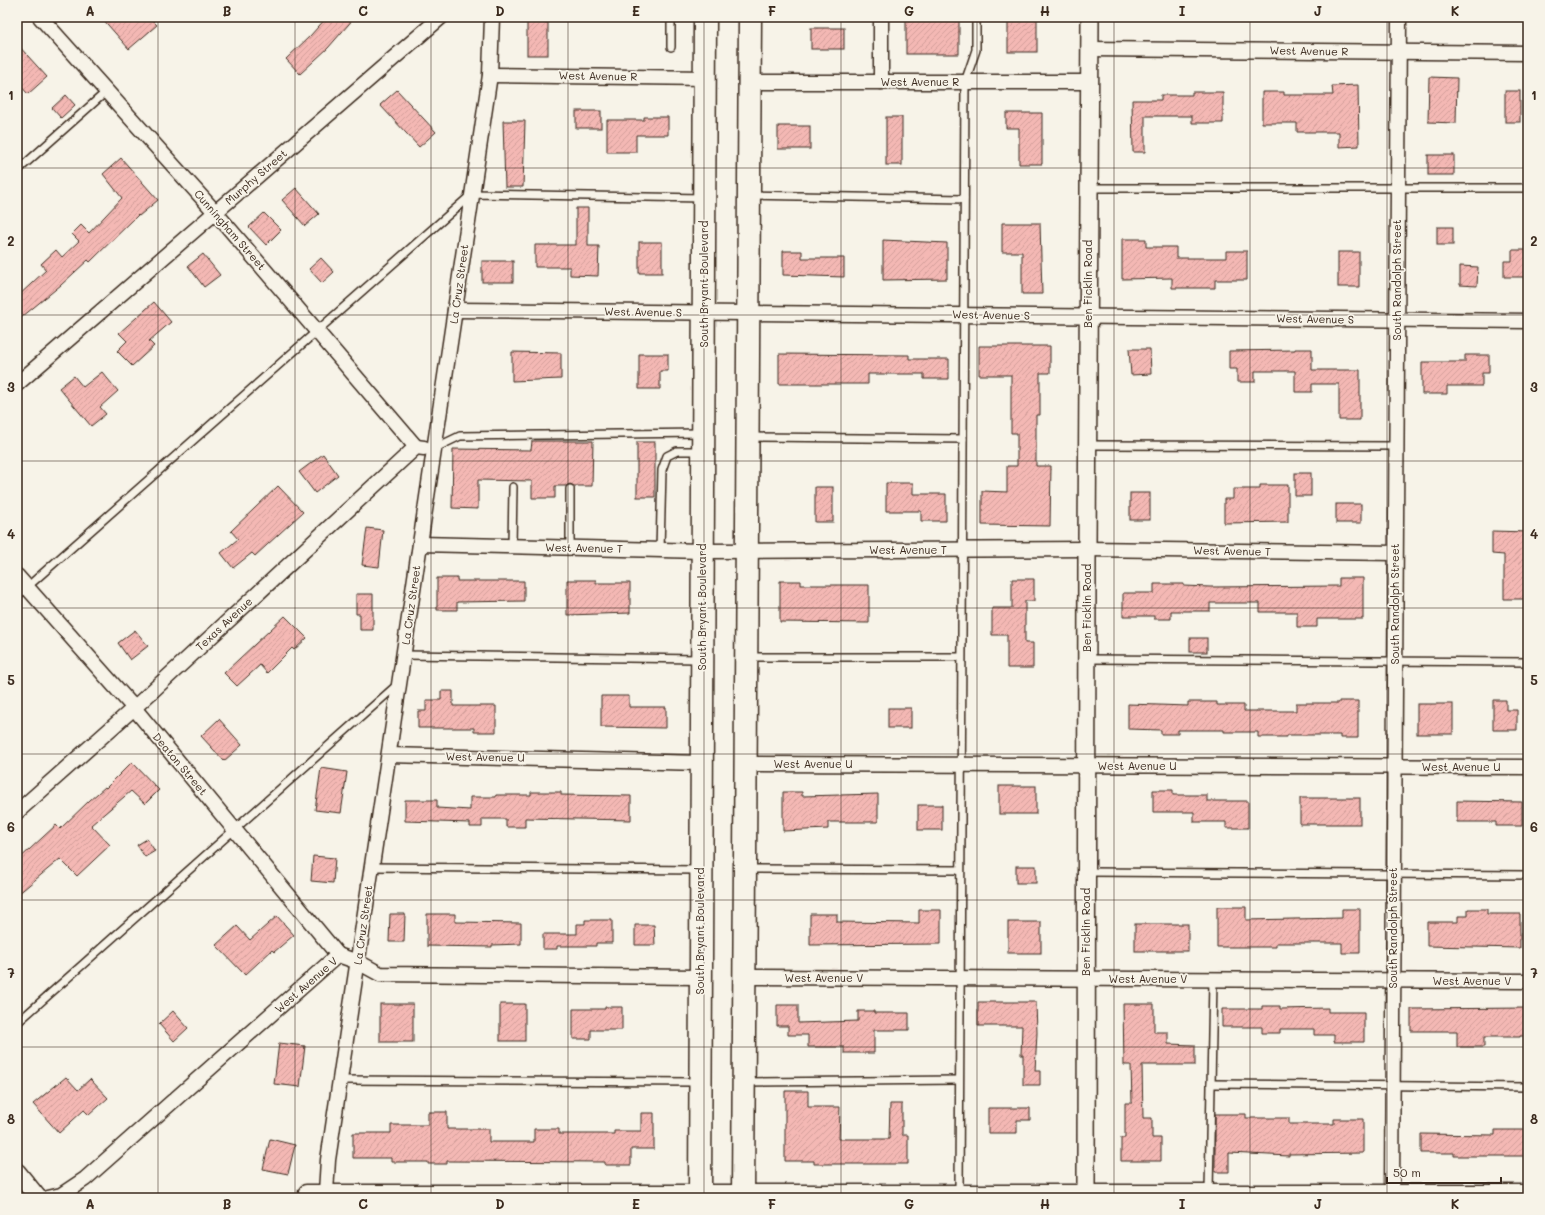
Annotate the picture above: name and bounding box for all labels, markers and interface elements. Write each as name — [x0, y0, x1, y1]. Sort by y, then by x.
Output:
text: A — [85, 2, 95, 19]
text: B — [223, 2, 232, 19]
text: C — [358, 2, 368, 19]
text: D — [495, 2, 505, 19]
text: E — [632, 2, 640, 19]
text: F — [768, 2, 776, 19]
text: G — [904, 2, 914, 19]
text: H — [1040, 2, 1050, 19]
text: I — [1179, 2, 1186, 19]
text: J — [1314, 2, 1322, 19]
text: K — [1451, 2, 1460, 19]
street label: West Avenue R — [1269, 42, 1349, 59]
street label: West Avenue R — [558, 67, 638, 84]
street label: West Avenue R — [881, 74, 959, 89]
text: 1 — [8, 86, 14, 103]
text: 1 — [1531, 86, 1537, 103]
street label: Murphy Street — [221, 145, 290, 208]
street label: Cunningham Street — [191, 186, 270, 273]
street label: South Randolph Street — [1389, 219, 1404, 341]
street label: South Bryant Boulevard — [696, 221, 711, 347]
text: 2 — [7, 232, 15, 249]
text: 2 — [1530, 232, 1538, 249]
street label: Ben Ficklin Road — [1080, 240, 1095, 328]
street label: La Cruz Street — [445, 243, 472, 325]
street label: West Avenue S — [604, 303, 682, 320]
street label: West Avenue S — [952, 306, 1030, 323]
street label: West Avenue S — [1276, 310, 1354, 327]
text: 3 — [7, 378, 15, 395]
text: 3 — [1530, 378, 1538, 395]
text: 4 — [7, 525, 15, 542]
text: 4 — [1530, 525, 1538, 542]
street label: West Avenue T — [545, 539, 623, 556]
street label: West Avenue T — [869, 542, 947, 557]
street label: West Avenue T — [1193, 542, 1271, 559]
street label: South Randolph Street — [1387, 543, 1402, 665]
street label: South Bryant Boulevard — [694, 544, 709, 670]
street label: La Cruz Street — [397, 564, 424, 646]
street label: Ben Ficklin Road — [1079, 564, 1094, 652]
street label: Texas Avenue — [192, 593, 255, 654]
text: 5 — [7, 671, 15, 688]
text: 5 — [1530, 671, 1538, 688]
street label: Deaton Street — [150, 729, 211, 798]
street label: West Avenue U — [445, 748, 525, 765]
street label: West Avenue U — [773, 756, 853, 771]
street label: West Avenue U — [1097, 758, 1177, 773]
street label: West Avenue U — [1421, 759, 1501, 774]
text: 6 — [7, 818, 15, 835]
text: 6 — [1530, 818, 1538, 835]
street label: South Randolph Street — [1385, 867, 1400, 989]
street label: South Bryant Boulevard — [692, 868, 707, 994]
street label: La Cruz Street — [349, 884, 376, 966]
street label: Ben Ficklin Road — [1078, 888, 1093, 976]
street label: West Avenue V — [271, 953, 340, 1016]
text: 7 — [7, 964, 15, 981]
text: 7 — [1530, 964, 1538, 981]
street label: West Avenue V — [785, 970, 863, 985]
street label: West Avenue V — [1109, 971, 1187, 986]
street label: West Avenue V — [1433, 973, 1511, 988]
text: 8 — [7, 1110, 15, 1127]
text: 8 — [1530, 1110, 1538, 1127]
scale bar — [1387, 1159, 1501, 1185]
text: 50 m — [1393, 1164, 1421, 1180]
text: A — [85, 1195, 95, 1212]
text: B — [223, 1195, 232, 1212]
text: C — [358, 1195, 368, 1212]
text: D — [495, 1195, 505, 1212]
text: E — [632, 1195, 640, 1212]
text: F — [768, 1195, 776, 1212]
text: G — [904, 1195, 914, 1212]
text: H — [1040, 1195, 1050, 1212]
text: I — [1179, 1195, 1186, 1212]
text: J — [1314, 1195, 1322, 1212]
text: K — [1451, 1195, 1460, 1212]

